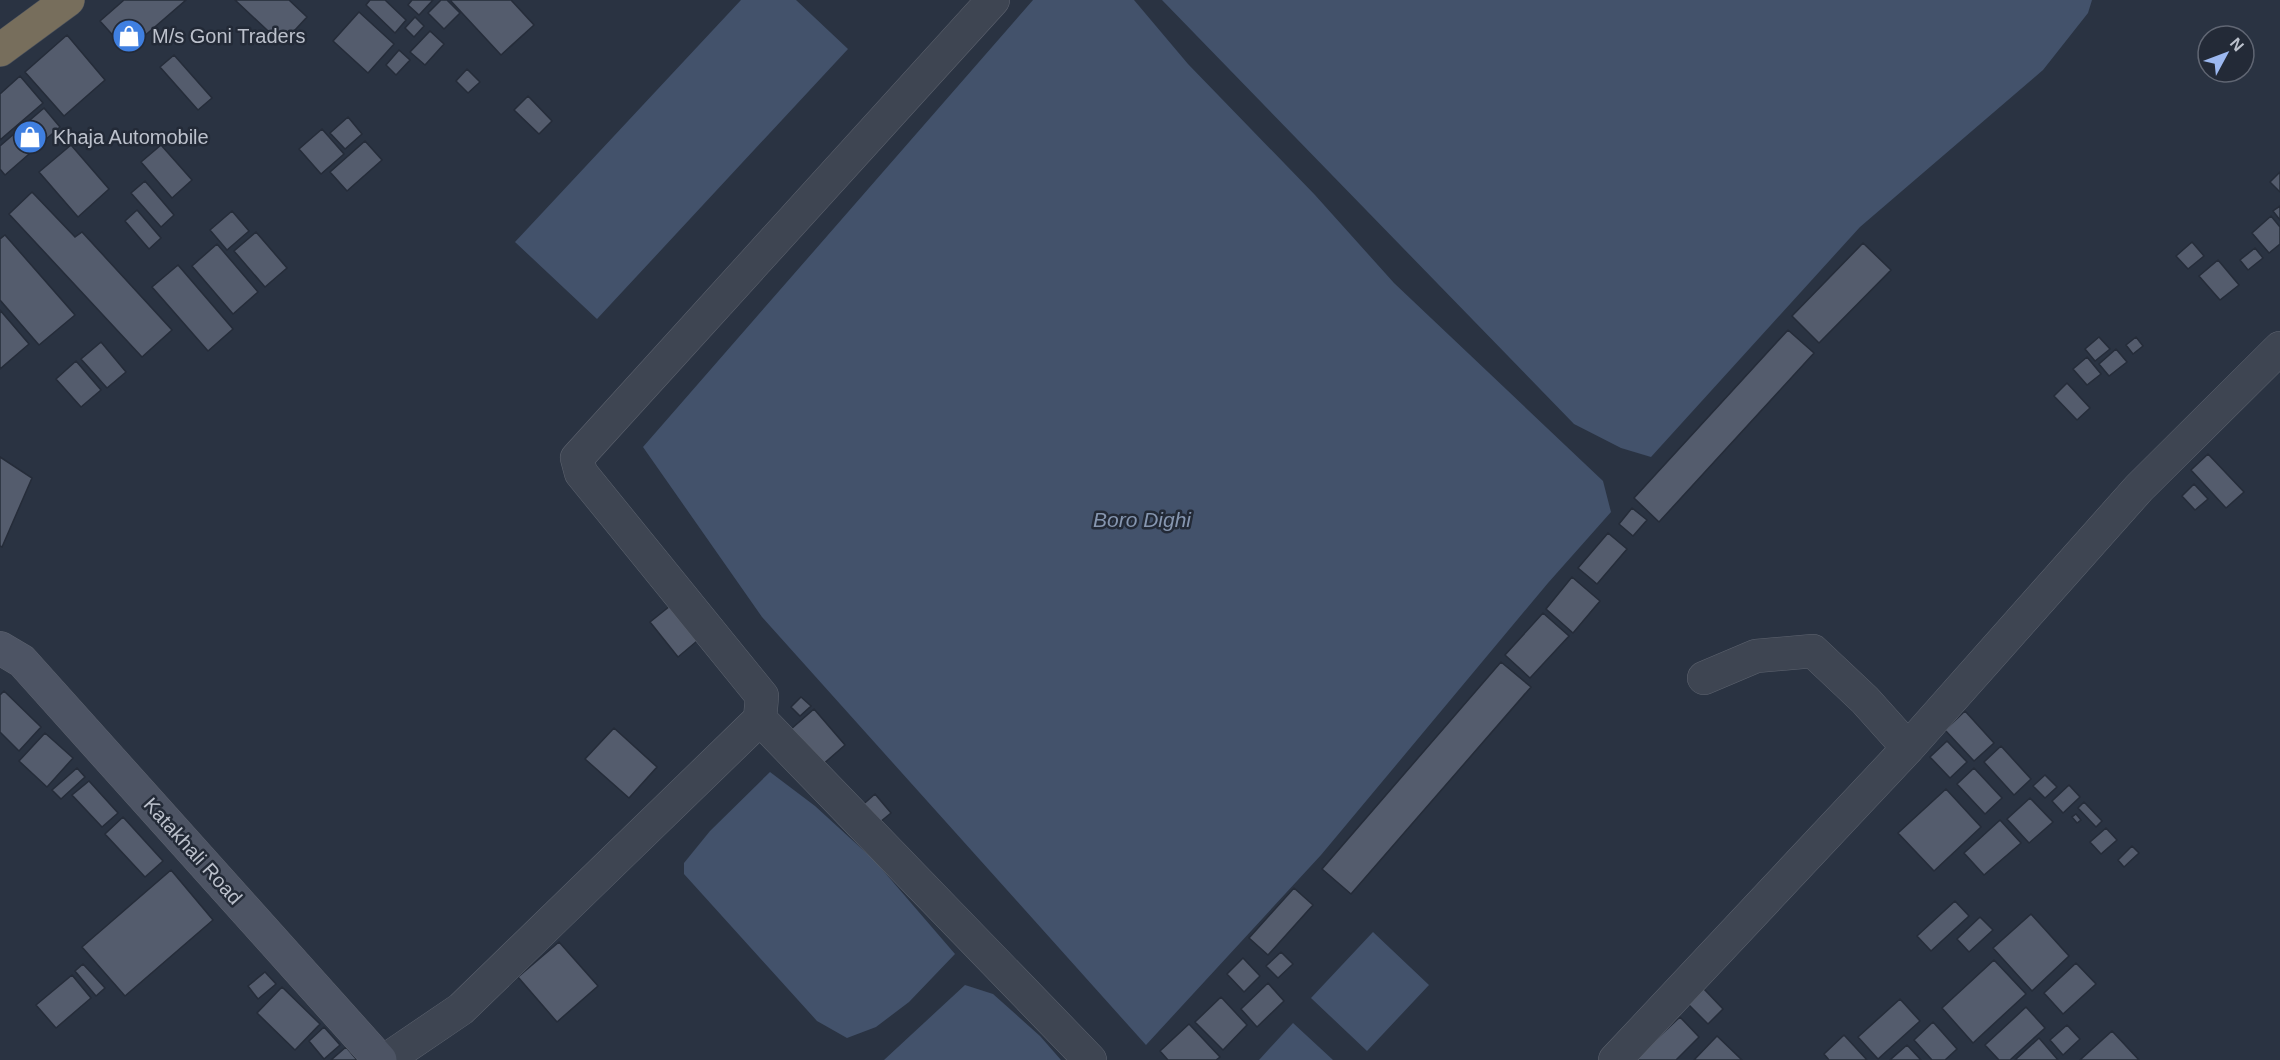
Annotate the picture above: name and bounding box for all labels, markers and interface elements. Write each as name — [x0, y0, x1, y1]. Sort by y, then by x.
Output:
shop icon: M/s Goni Traders — [111, 18, 147, 54]
north arrow — [2196, 24, 2256, 84]
place label: M/s Goni Traders — [152, 25, 305, 47]
text: N — [2227, 35, 2247, 54]
shop icon: Khaja Automobile — [12, 119, 48, 155]
place label: Khaja Automobile — [53, 126, 209, 148]
water label: Boro Dighi — [1093, 508, 1192, 531]
street label: Katakhali Road — [139, 793, 247, 909]

